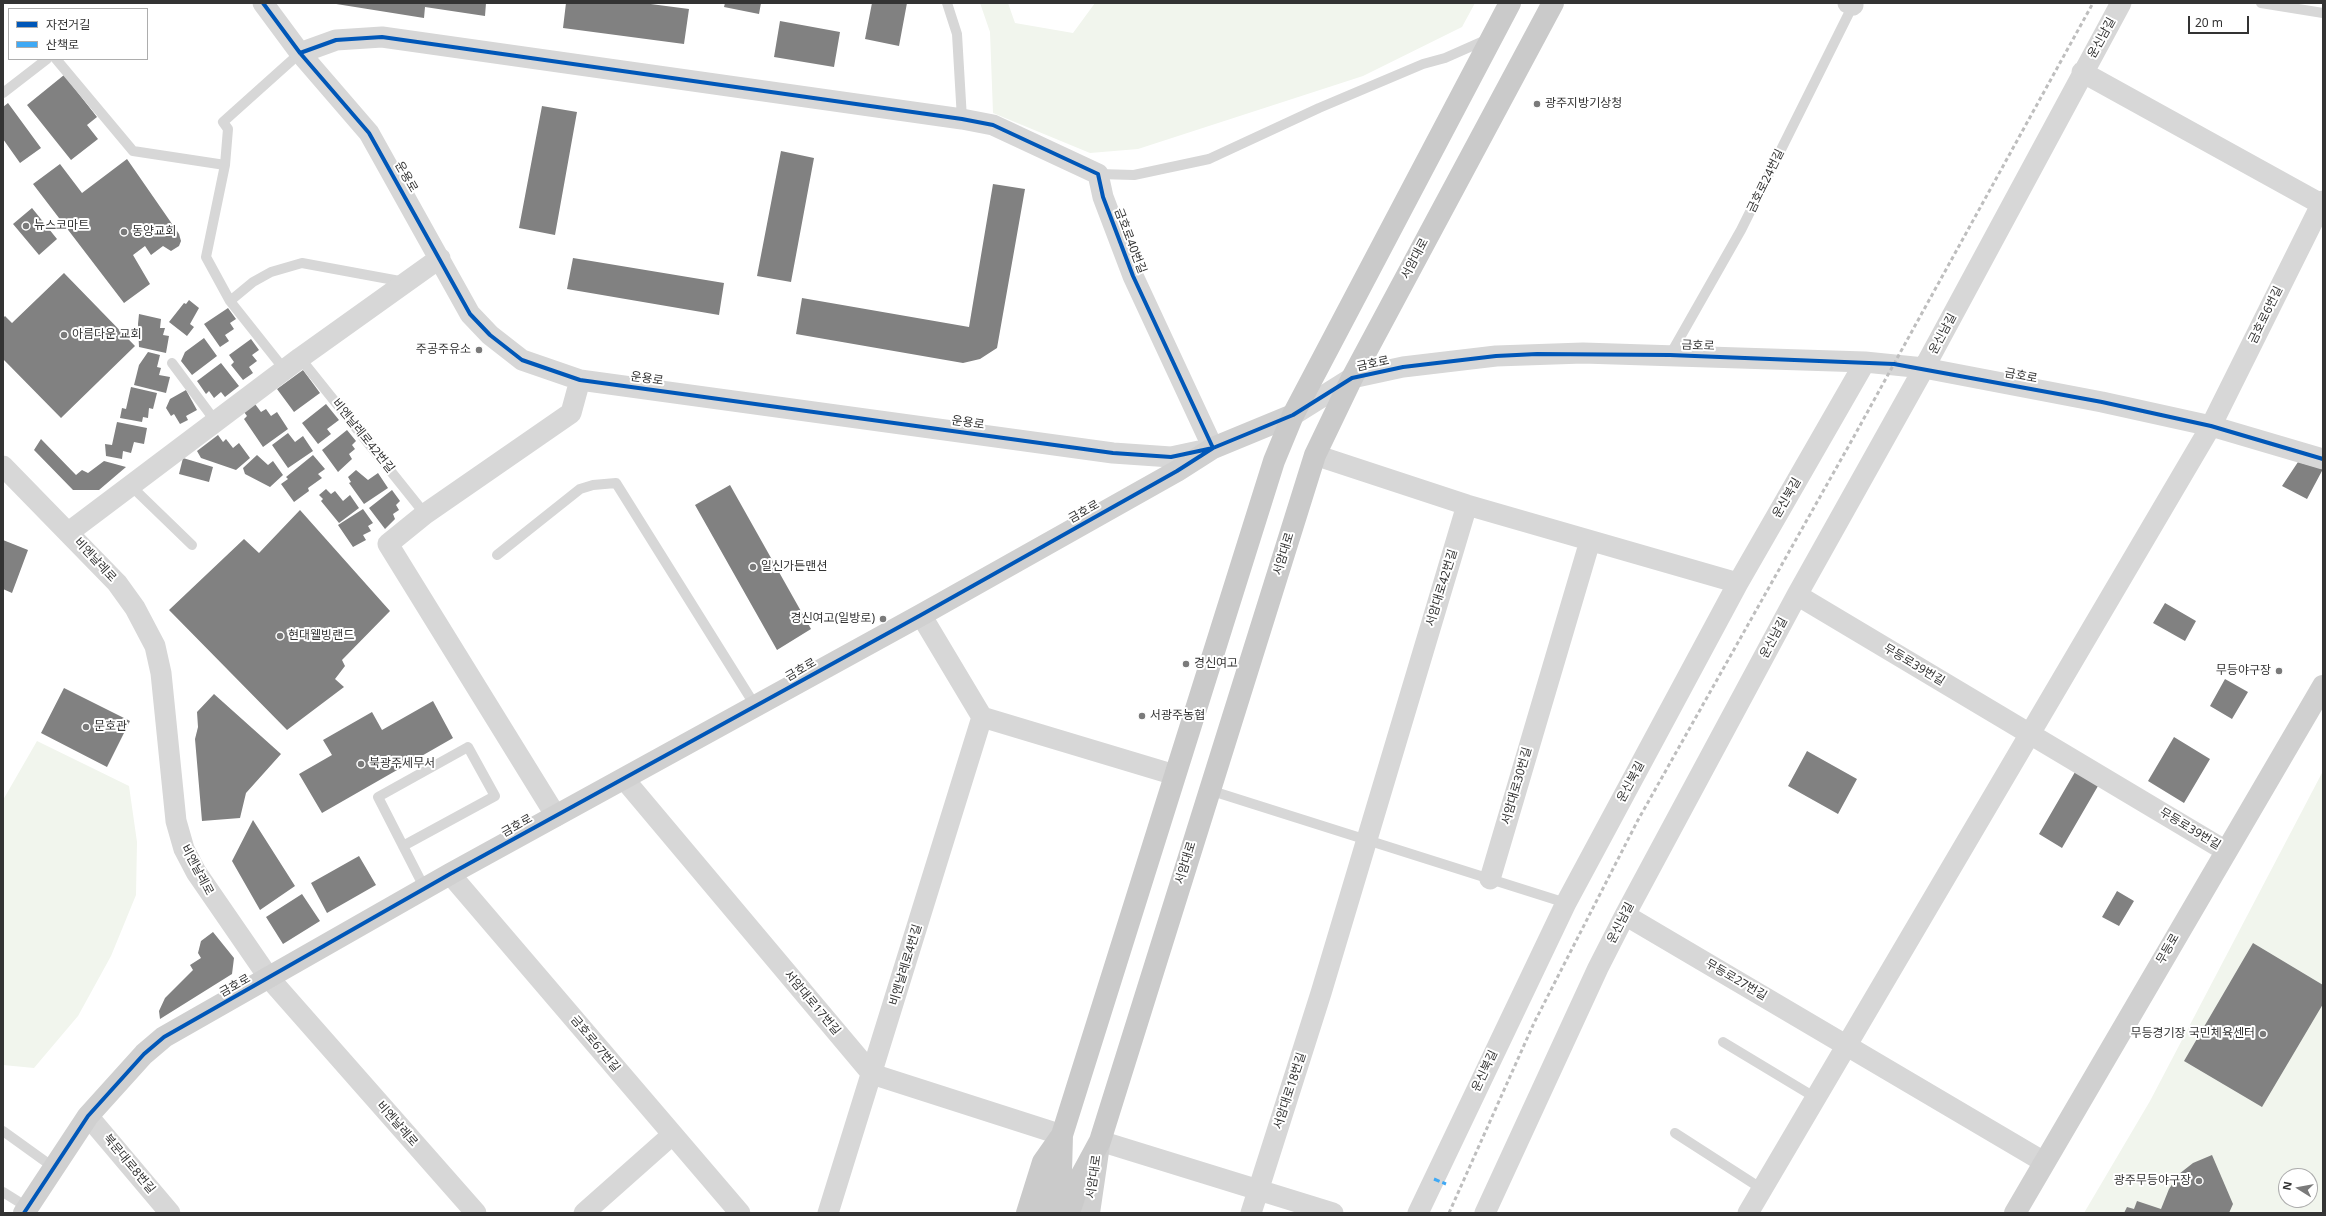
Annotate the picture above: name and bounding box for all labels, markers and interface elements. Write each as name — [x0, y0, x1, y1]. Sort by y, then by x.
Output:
legend — [8, 8, 148, 60]
scale bar — [2190, 8, 2251, 34]
text: 20 m — [2195, 14, 2223, 31]
street label: 운신남길 — [2085, 15, 2119, 61]
text: 자전거길 — [46, 16, 90, 33]
text: 산책로 — [46, 36, 79, 53]
place label: 광주지방기상청 — [1545, 97, 1622, 111]
marker: 광주지방기상청 — [1532, 99, 1542, 109]
street label: 금호로24번길 — [1744, 147, 1788, 215]
street label: 운용로 — [391, 159, 421, 195]
street label: 금호로40번길 — [1111, 206, 1149, 276]
place label: 뉴스코마트 — [34, 219, 89, 233]
marker: 뉴스코마트 — [21, 221, 31, 231]
place label: 동양교회 — [132, 225, 176, 239]
marker: 동양교회 — [119, 227, 129, 237]
street label: 서암대로 — [1398, 236, 1432, 282]
street label: 금호로6번길 — [2246, 284, 2286, 346]
street label: 운신남길 — [1926, 311, 1960, 357]
place label: 아름다운 교회 — [72, 328, 141, 342]
marker: 아름다운 교회 — [59, 330, 69, 340]
street label: 금호로 — [1681, 338, 1715, 354]
place label: 주공주유소 — [416, 343, 471, 357]
marker: 주공주유소 — [474, 345, 484, 355]
street label: 금호로 — [1355, 354, 1391, 374]
street label: 금호로 — [2003, 366, 2039, 386]
street label: 운용로 — [630, 370, 664, 388]
street label: 비엔날레로42번길 — [329, 396, 397, 476]
street label: 운용로 — [951, 414, 985, 432]
street label: 운신북길 — [1770, 475, 1804, 521]
street label: 금호로 — [1066, 498, 1102, 526]
street label: 서암대로 — [1271, 531, 1297, 577]
street label: 비엔날레로 — [71, 535, 119, 585]
street label: 서암대로42번길 — [1423, 548, 1461, 628]
place label: 일신가든맨션 — [761, 560, 827, 574]
marker: 일신가든맨션 — [748, 562, 758, 572]
place label: 경신여고(일방로) — [791, 612, 875, 626]
marker: 경신여고(일방로) — [878, 614, 888, 624]
street label: 운신남길 — [1757, 615, 1791, 661]
place label: 현대웰빙랜드 — [288, 629, 354, 643]
marker: 현대웰빙랜드 — [275, 631, 285, 641]
street label: 무등로39번길 — [1881, 641, 1947, 689]
street label: 금호로 — [783, 655, 819, 685]
place label: 경신여고 — [1194, 657, 1238, 671]
marker: 경신여고 — [1181, 659, 1191, 669]
place label: 무등야구장 — [2216, 664, 2271, 678]
marker: 무등야구장 — [2274, 666, 2284, 676]
place label: 서광주농협 — [1150, 709, 1205, 723]
marker: 서광주농협 — [1137, 711, 1147, 721]
place label: 문호관 — [94, 720, 127, 734]
marker: 문호관 — [81, 722, 91, 732]
street label: 서암대로30번길 — [1499, 746, 1535, 826]
place label: 북광주세무서 — [369, 757, 435, 771]
marker: 북광주세무서 — [356, 759, 366, 769]
street label: 운신북길 — [1614, 759, 1648, 805]
street label: 무등로39번길 — [2157, 805, 2223, 853]
street label: 금호로 — [499, 812, 535, 840]
street label: 서암대로 — [1173, 840, 1199, 886]
street label: 비엔날레로 — [178, 842, 216, 898]
street label: 운신남길 — [1605, 900, 1637, 946]
street label: 비엔날레로4번길 — [887, 923, 925, 1007]
street label: 무등로 — [2153, 931, 2183, 967]
street label: 무등로27번길 — [1703, 957, 1769, 1003]
street label: 서암대로17번길 — [781, 968, 843, 1038]
street label: 금호로 — [217, 972, 253, 1000]
street label: 금호로67번길 — [567, 1013, 623, 1075]
place label: 무등경기장 국민체육센터 — [2130, 1027, 2255, 1041]
marker: 무등경기장 국민체육센터 — [2258, 1029, 2268, 1039]
street label: 운신북길 — [1469, 1048, 1501, 1094]
street label: 서암대로18번길 — [1271, 1051, 1309, 1131]
street label: 비엔날레로 — [373, 1098, 421, 1150]
street label: 북문대로8번길 — [100, 1131, 158, 1197]
street label: 서암대로 — [1084, 1154, 1104, 1200]
north arrow — [2278, 1168, 2318, 1208]
place label: 광주무등야구장 — [2114, 1174, 2191, 1188]
marker: 광주무등야구장 — [2194, 1176, 2204, 1186]
text: N — [2278, 1180, 2295, 1192]

